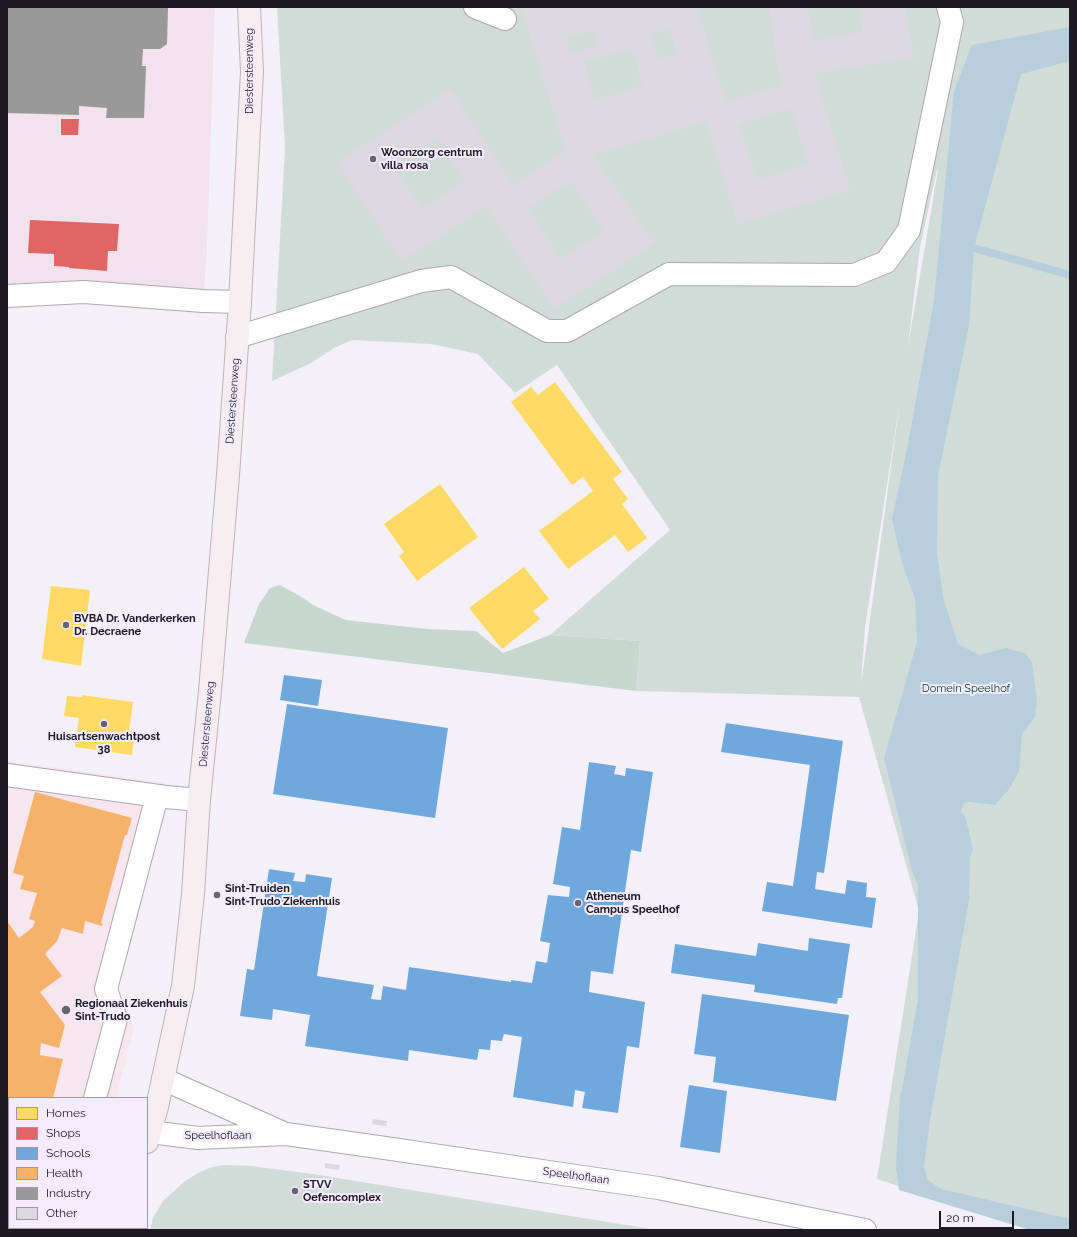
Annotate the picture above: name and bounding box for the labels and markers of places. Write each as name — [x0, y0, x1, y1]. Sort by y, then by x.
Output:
place label: Woonzorg centrum villa rosa — [381, 146, 482, 172]
marker: Woonzorg centrum villa rosa — [368, 154, 378, 164]
place label: BVBA Dr. Vanderkerken Dr. Decraene — [74, 612, 196, 638]
marker: BVBA Dr. Vanderkerken Dr. Decraene — [61, 620, 71, 630]
marker: Huisartsenwachtpost 38 — [99, 719, 109, 729]
place label: Huisartsenwachtpost 38 — [48, 730, 160, 756]
place label: Sint-Truiden Sint-Trudo Ziekenhuis — [225, 882, 340, 908]
marker: Sint-Truiden Sint-Trudo Ziekenhuis — [212, 890, 222, 900]
place label: Atheneum Campus Speelhof — [586, 890, 680, 916]
marker: Atheneum Campus Speelhof — [573, 898, 583, 908]
place label: Regionaal Ziekenhuis Sint-Trudo — [75, 997, 188, 1023]
marker: Regionaal Ziekenhuis Sint-Trudo — [60, 1004, 72, 1016]
place label: STVV Oefencomplex — [303, 1178, 381, 1204]
marker: STVV Oefencomplex — [290, 1186, 300, 1196]

